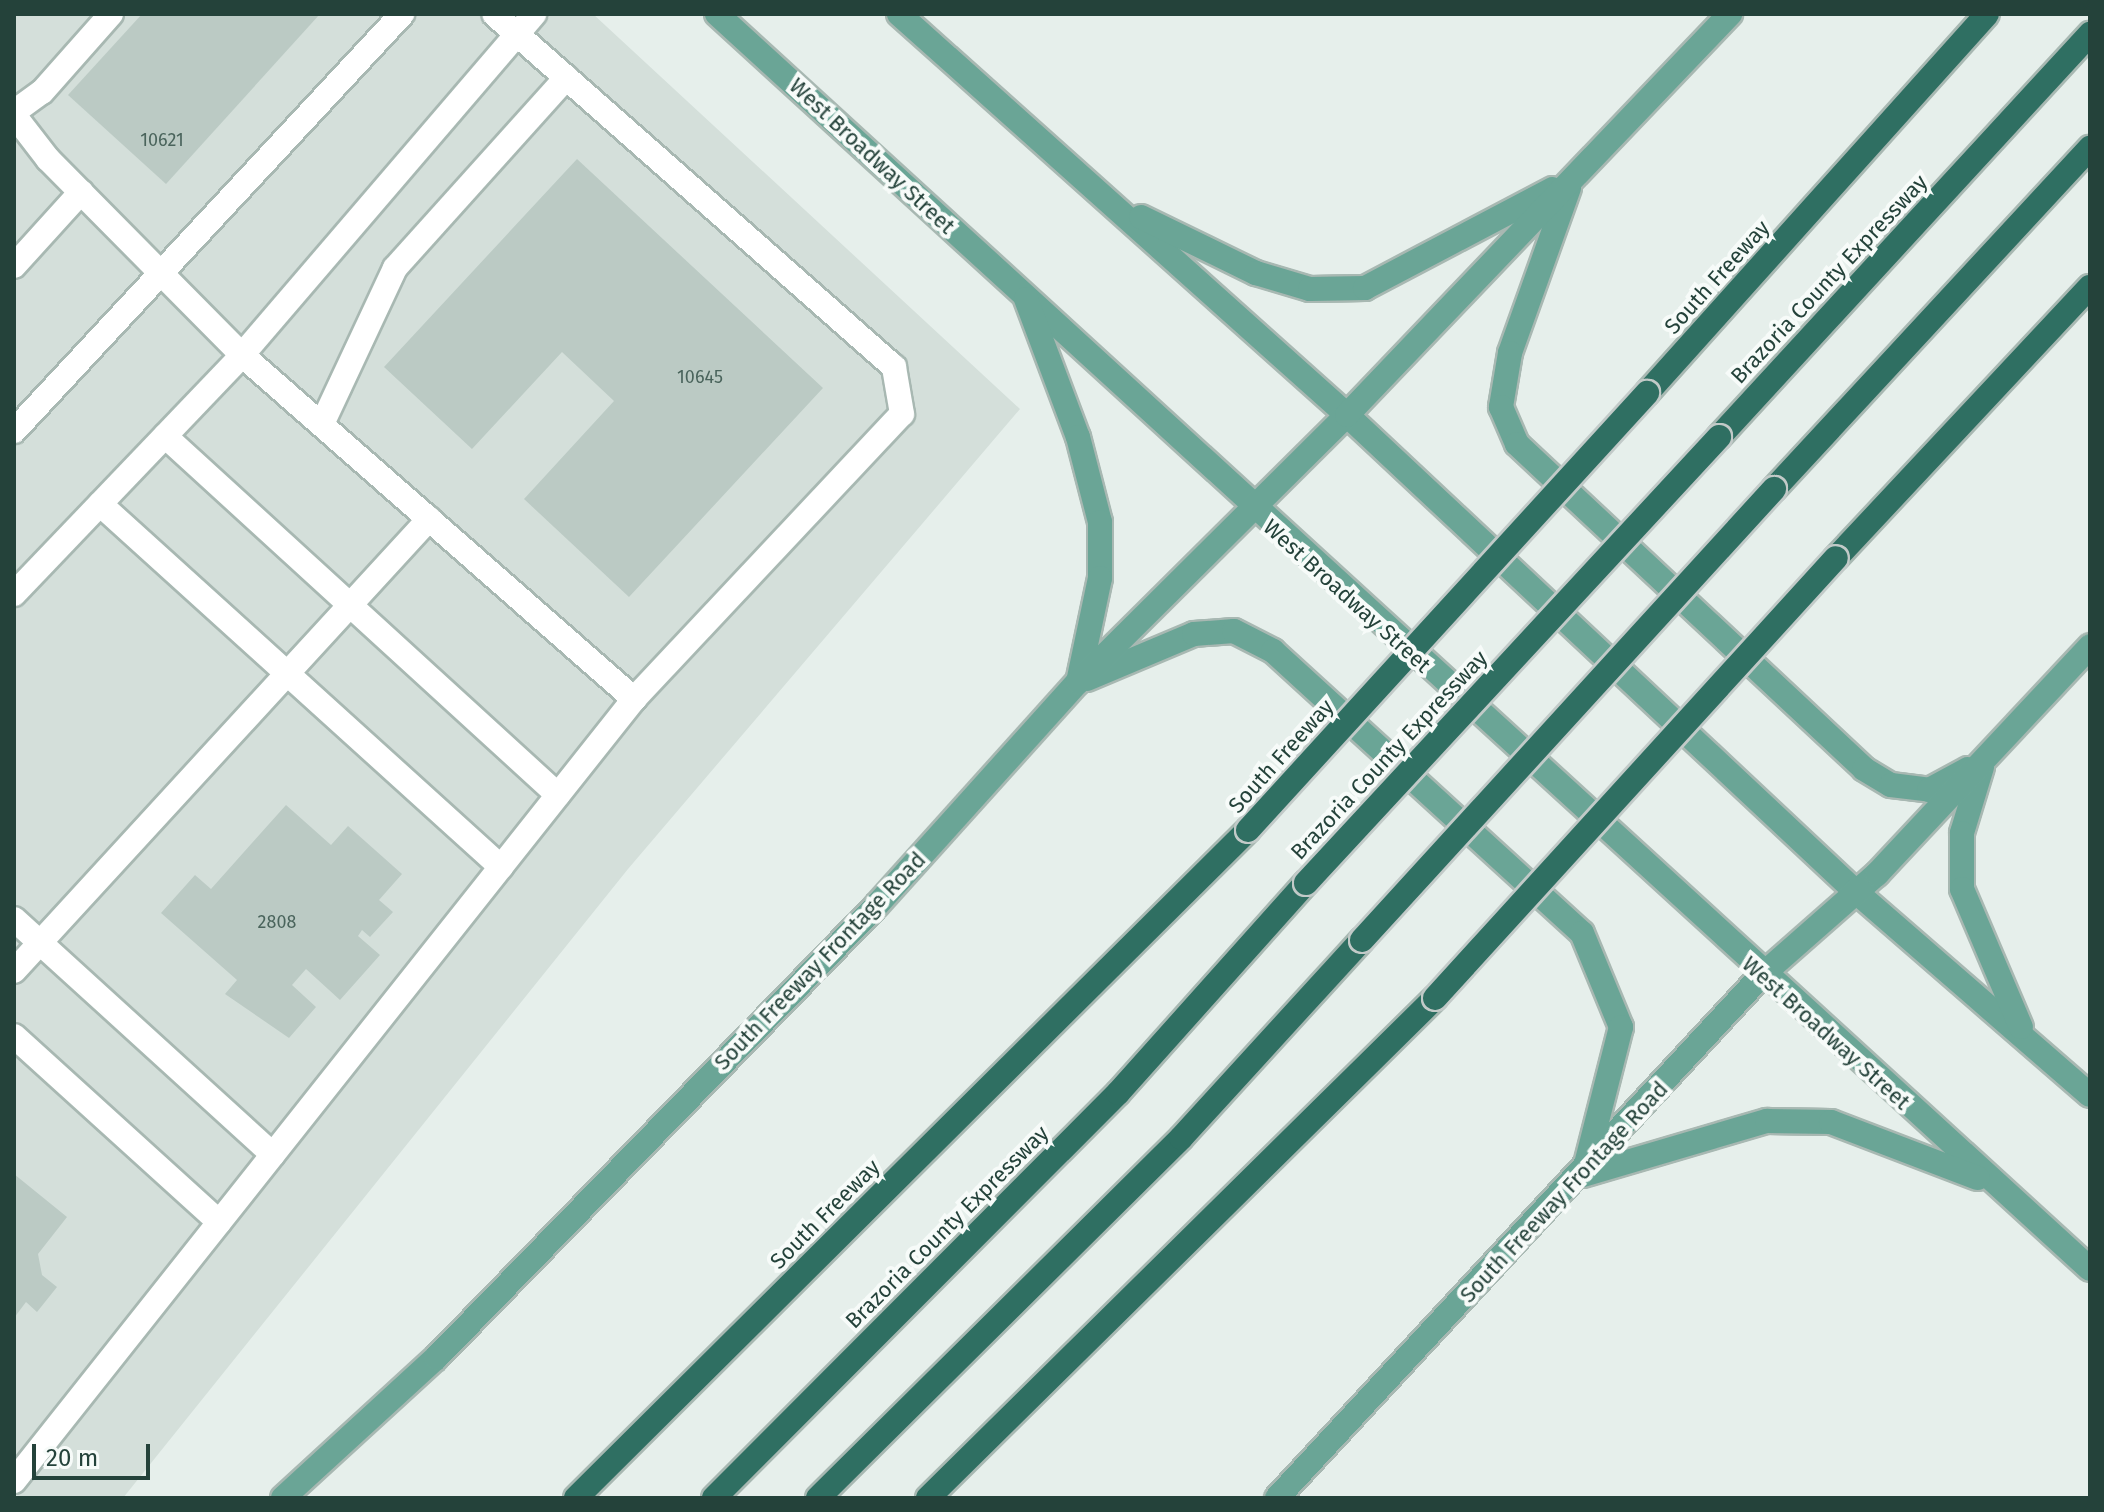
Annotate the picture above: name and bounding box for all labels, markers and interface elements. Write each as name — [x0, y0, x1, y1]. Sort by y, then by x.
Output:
street label: West Broadway Street — [784, 73, 960, 239]
house number: 10621 — [140, 129, 184, 151]
street label: Brazoria County Expressway — [1725, 169, 1933, 389]
street label: South Freeway — [1659, 215, 1775, 339]
house number: 10645 — [677, 366, 723, 388]
street label: West Broadway Street — [1258, 514, 1436, 678]
street label: Brazoria County Expressway — [1285, 645, 1493, 865]
street label: South Freeway — [1223, 694, 1339, 818]
street label: South Freeway Frontage Road — [709, 847, 931, 1075]
house number: 2808 — [258, 911, 296, 933]
street label: West Broadway Street — [1737, 951, 1915, 1115]
street label: South Freeway Frontage Road — [1455, 1076, 1673, 1308]
street label: Brazoria County Expressway — [840, 1120, 1054, 1334]
street label: South Freeway — [765, 1154, 885, 1274]
scale bar — [36, 1428, 154, 1478]
text: 20 m — [46, 1444, 98, 1472]

